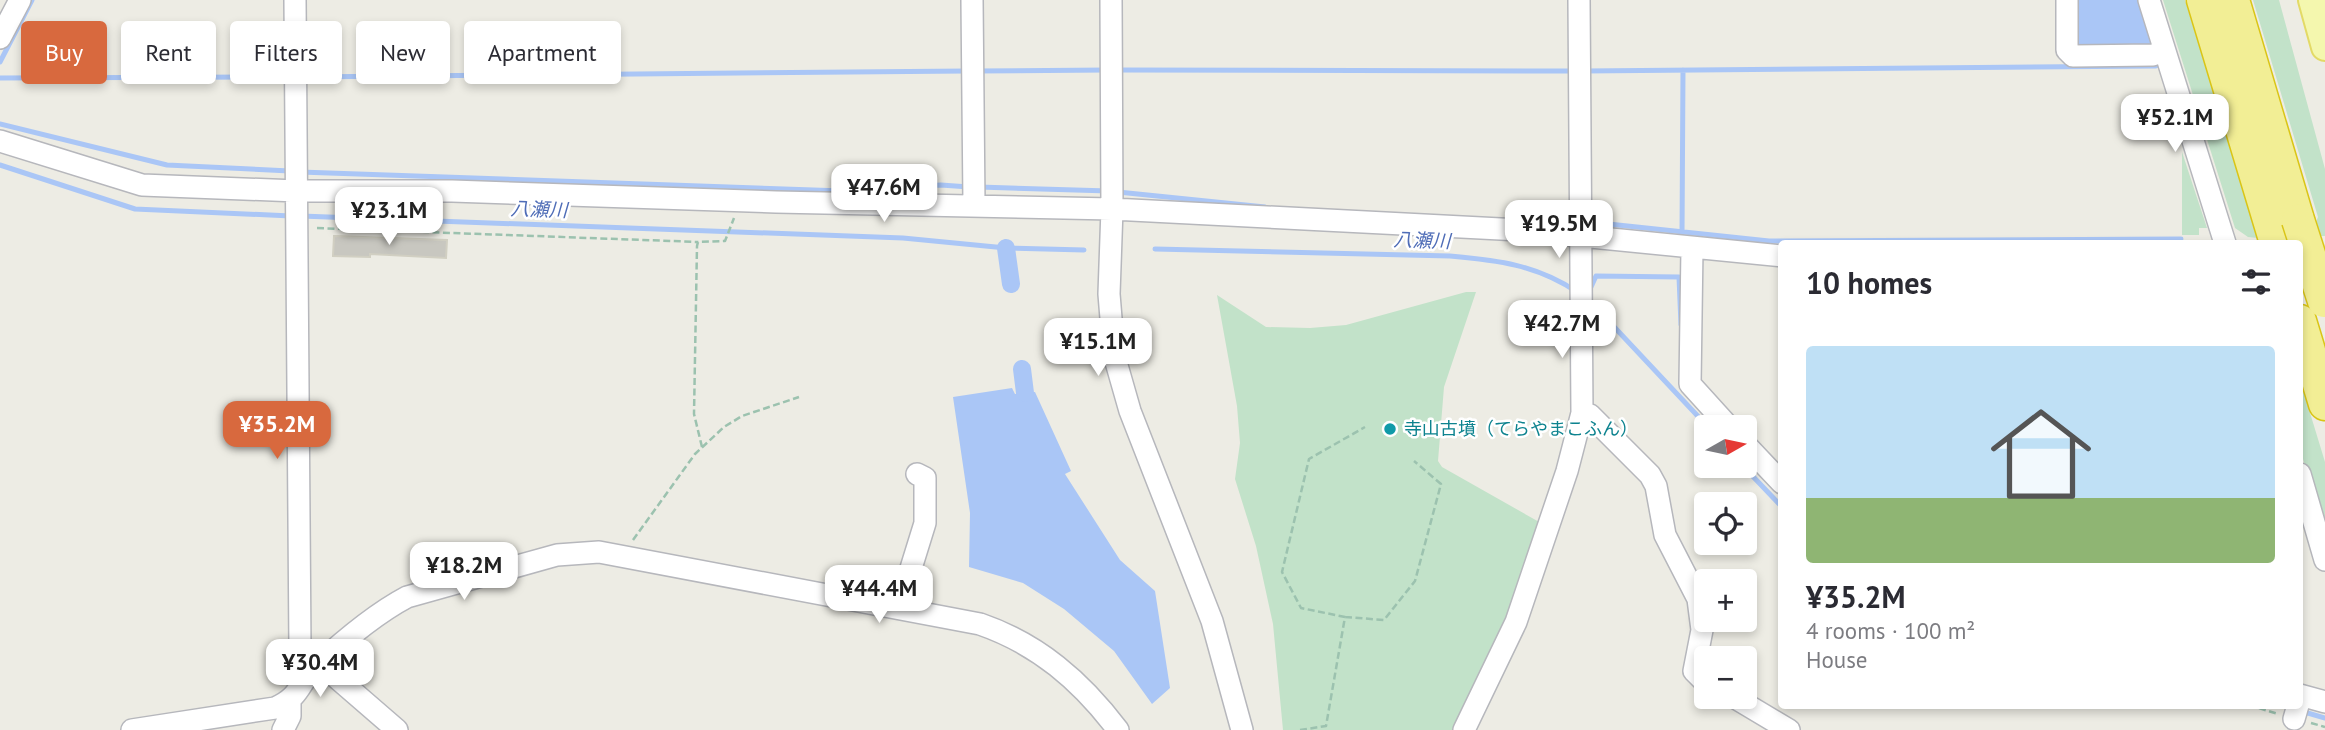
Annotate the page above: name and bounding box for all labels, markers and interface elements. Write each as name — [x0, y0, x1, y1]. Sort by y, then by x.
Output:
chip: Buy — [21, 21, 107, 84]
chip: Rent — [121, 21, 216, 84]
chip: Filters — [230, 21, 342, 84]
chip: New — [356, 21, 450, 84]
chip: Apartment — [464, 21, 621, 84]
pin: ¥52.1M — [2118, 94, 2232, 154]
text: ¥52.1M — [2137, 102, 2213, 131]
pin: ¥47.6M — [827, 164, 941, 224]
text: ¥47.6M — [847, 172, 921, 201]
pin: ¥23.1M — [332, 188, 446, 247]
text: ¥23.1M — [351, 195, 427, 224]
water label: 八瀬川 — [510, 196, 570, 222]
pin: ¥19.5M — [1502, 201, 1616, 260]
text: ¥19.5M — [1521, 208, 1597, 237]
water label: 八瀬川 — [1393, 227, 1453, 253]
text: 10 homes — [1806, 263, 1932, 302]
icon: filters — [2237, 263, 2275, 301]
pin: ¥42.7M — [1505, 300, 1619, 360]
text: ¥42.7M — [1524, 308, 1600, 337]
pin: ¥15.1M — [1041, 318, 1155, 378]
text: ¥15.1M — [1060, 326, 1136, 355]
icon: home — [1978, 391, 2104, 517]
pin: ¥35.2M — [220, 402, 334, 461]
text: ¥35.2M — [239, 409, 315, 438]
north arrow — [1694, 415, 1757, 478]
map controls — [1694, 415, 1757, 709]
place label: 寺山古墳（てらやまこふん） — [1404, 417, 1638, 440]
marker: 寺山古墳（てらやまこふん） — [1382, 421, 1398, 437]
button: locate — [1694, 492, 1757, 555]
pin: ¥18.2M — [407, 542, 521, 602]
text: ¥18.2M — [426, 550, 502, 579]
pin: ¥44.4M — [822, 566, 936, 625]
button: + — [1694, 569, 1757, 632]
text: ¥44.4M — [841, 573, 917, 602]
text: ¥35.2M — [1806, 577, 1905, 616]
text: 4 rooms · 100 m² — [1806, 616, 1975, 645]
pin: ¥30.4M — [263, 640, 377, 699]
text: House — [1806, 645, 1868, 674]
button: − — [1694, 646, 1757, 709]
text: ¥30.4M — [282, 647, 358, 676]

